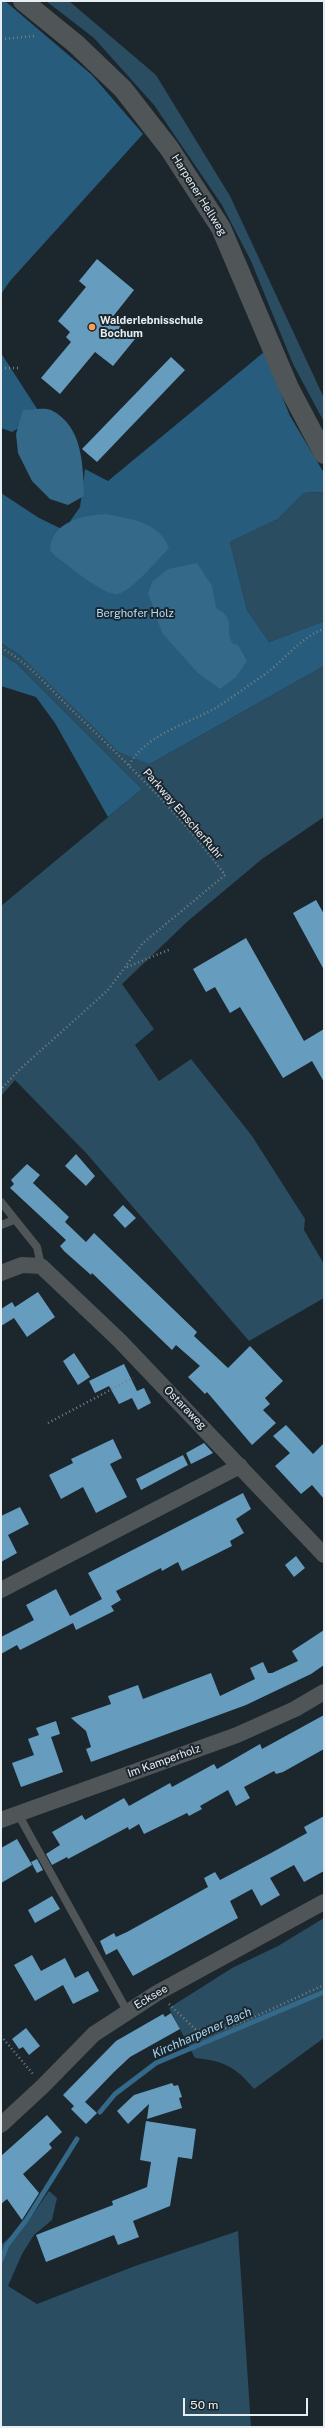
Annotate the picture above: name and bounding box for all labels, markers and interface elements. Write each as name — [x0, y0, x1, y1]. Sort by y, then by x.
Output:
street label: Harpener Hellweg — [169, 152, 229, 238]
place label: Walderlebnisschule Bochum — [100, 314, 203, 340]
marker: Walderlebnisschule Bochum — [87, 322, 97, 332]
park label: Berghofer Holz — [96, 607, 174, 621]
street label: Parkway EmscherRuhr — [140, 766, 226, 862]
street label: Ostaraweg — [161, 1384, 209, 1432]
street label: Im Kamperholz — [126, 1742, 202, 1780]
street label: Ecksee — [132, 1982, 170, 2012]
water label: Kirchharpener Bach — [150, 2005, 254, 2061]
scale bar — [185, 2390, 310, 2416]
text: 50 m — [190, 2398, 218, 2412]

